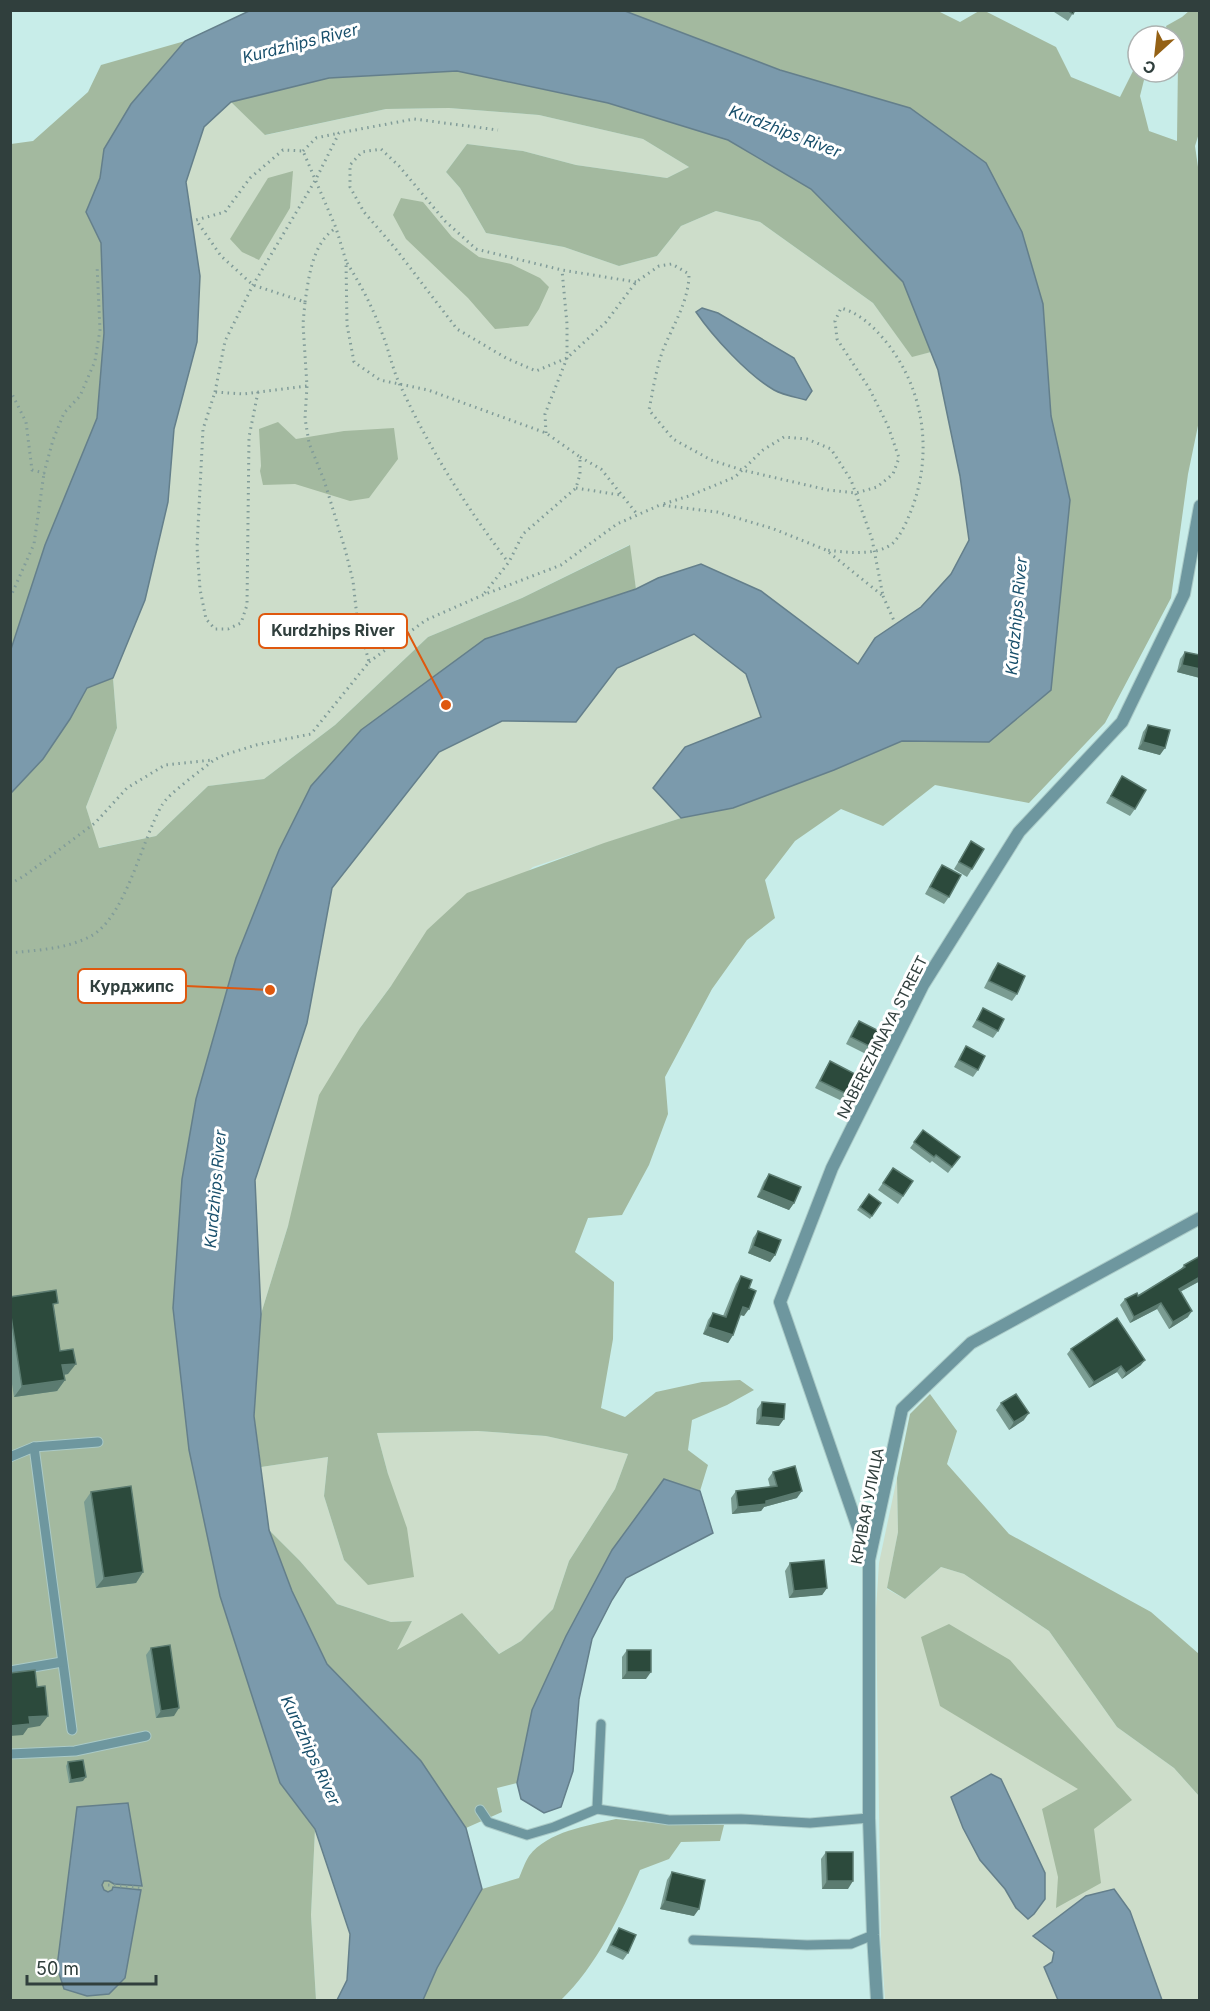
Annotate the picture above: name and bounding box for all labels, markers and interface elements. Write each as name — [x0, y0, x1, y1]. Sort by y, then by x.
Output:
water label: Kurdzhips River — [240, 19, 361, 67]
north arrow — [1126, 24, 1186, 84]
text: С — [1139, 56, 1159, 79]
water label: Kurdzhips River — [726, 100, 845, 162]
water label: Kurdzhips River — [1001, 555, 1031, 676]
callout: Kurdzhips River — [259, 614, 407, 648]
text: Kurdzhips River — [271, 620, 395, 640]
street label: NABEREZHNAYA STREET — [833, 952, 931, 1122]
callout: Курджипс — [78, 969, 186, 1003]
text: Курджипс — [90, 976, 174, 996]
water label: Kurdzhips River — [200, 1128, 230, 1249]
street label: КРИВАЯ УЛИЦА — [846, 1446, 888, 1566]
water label: Kurdzhips River — [277, 1692, 345, 1809]
scale bar — [27, 1948, 156, 1986]
text: 50 m — [36, 1958, 79, 1979]

